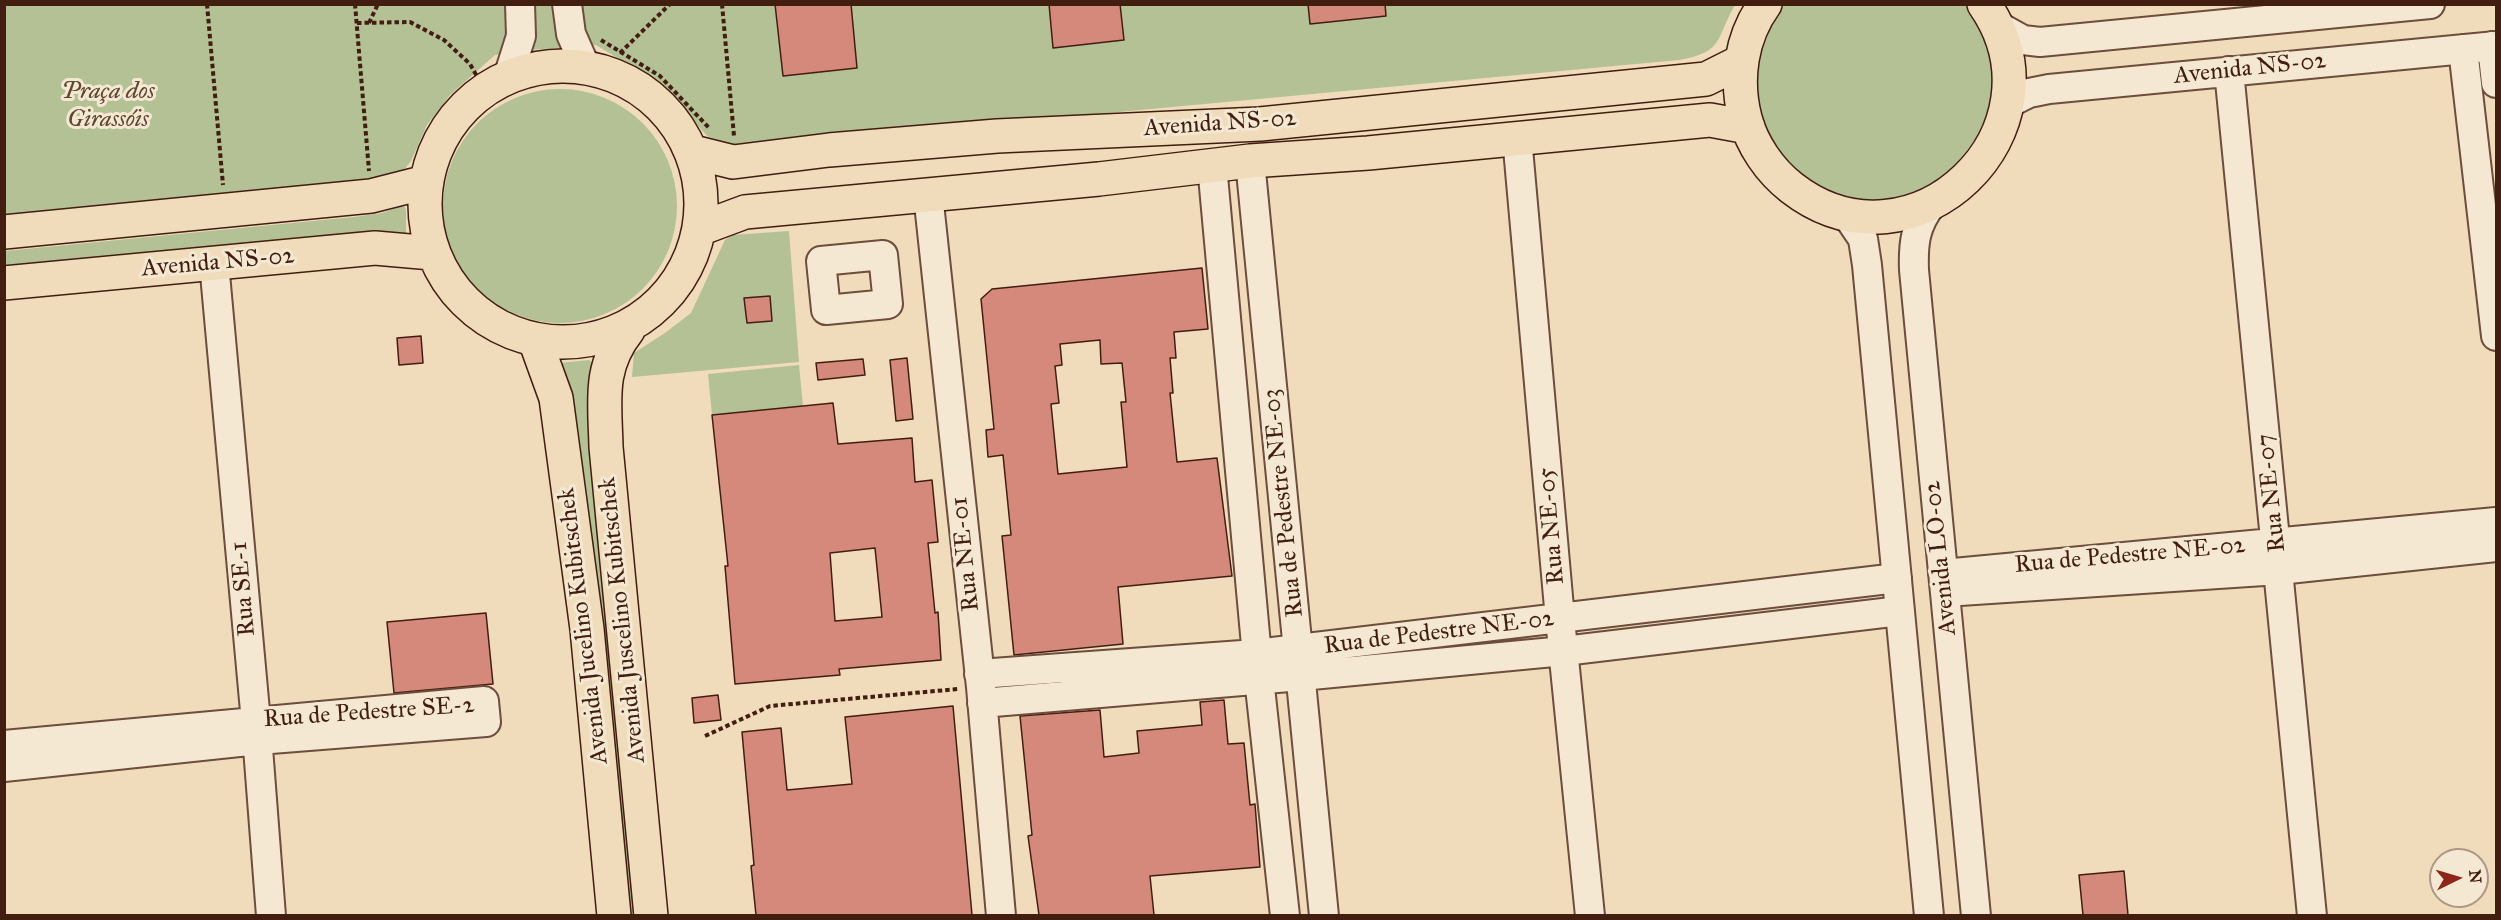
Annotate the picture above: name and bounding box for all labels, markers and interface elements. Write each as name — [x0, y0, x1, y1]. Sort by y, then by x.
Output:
street label: Avenida NS-02 — [2172, 47, 2328, 91]
park label: Praça dos Girassóis — [61, 78, 155, 134]
street label: Avenida NS-02 — [1143, 104, 1297, 144]
street label: Avenida NS-02 — [141, 242, 295, 284]
street label: Rua de Pedestre NE-03 — [1258, 387, 1310, 619]
street label: Rua NE-07 — [2251, 432, 2293, 554]
street label: Rua NE-05 — [1533, 466, 1571, 586]
street label: Avenida Juscelino Kubitschek — [594, 476, 652, 764]
street label: Avenida LO-02 — [1919, 479, 1963, 637]
street label: Avenida Jucelino Kubitschek — [553, 486, 615, 766]
street label: Rua NE-01 — [946, 495, 986, 613]
street label: Rua de Pedestre NE-02 — [2013, 532, 2247, 580]
street label: Rua SE-1 — [226, 540, 262, 638]
street label: Rua de Pedestre NE-02 — [1322, 605, 1556, 661]
street label: Rua de Pedestre SE-2 — [263, 691, 475, 735]
north arrow — [2429, 848, 2489, 908]
text: N — [2465, 869, 2485, 884]

